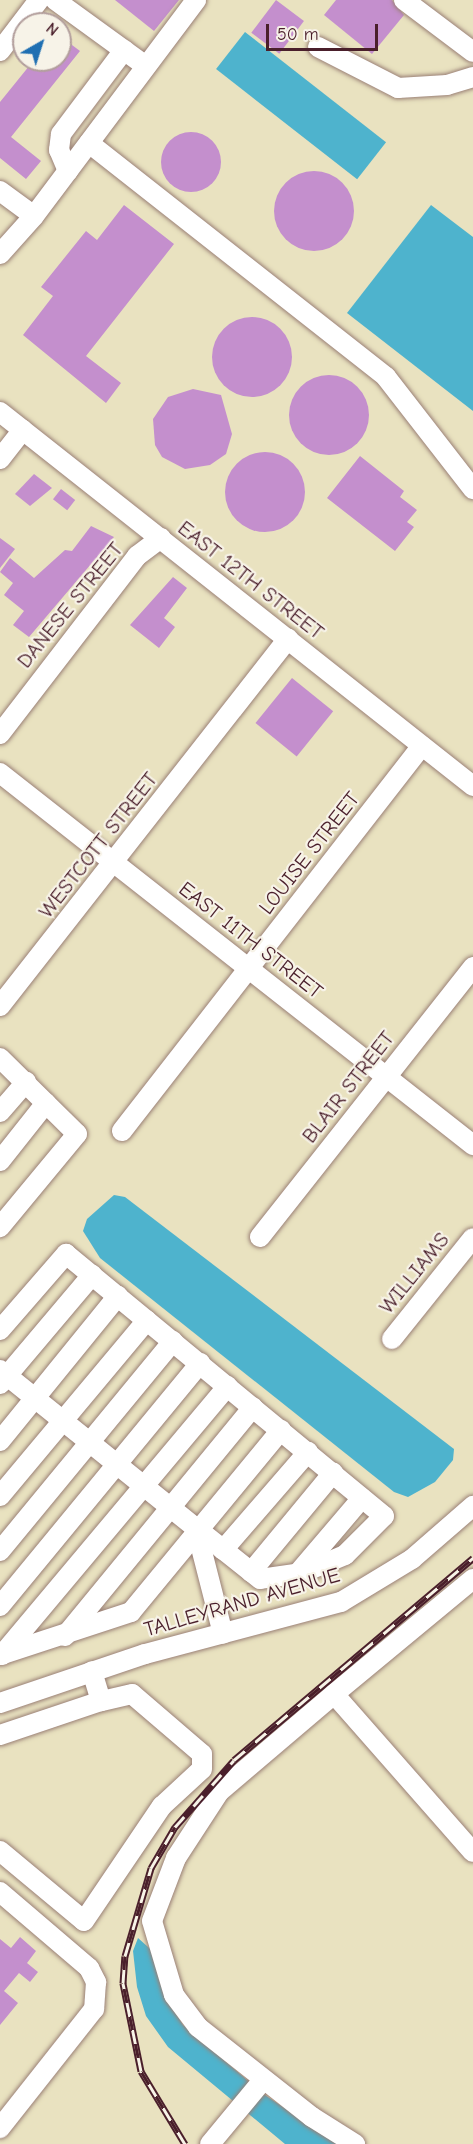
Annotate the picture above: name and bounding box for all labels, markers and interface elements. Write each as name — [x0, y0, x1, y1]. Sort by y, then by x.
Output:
north arrow — [12, 12, 72, 72]
scale bar — [269, 12, 382, 50]
text: N — [42, 19, 62, 40]
text: 50 m — [277, 24, 319, 45]
street label: EAST 12TH STREET — [173, 515, 329, 645]
street label: DANESE STREET — [12, 537, 128, 673]
street label: WESTCOTT STREET — [33, 767, 163, 923]
street label: LOUISE STREET — [253, 787, 365, 919]
street label: EAST 11TH STREET — [174, 876, 328, 1004]
street label: BLAIR STREET — [297, 1026, 399, 1148]
street label: WILLIAMS — [374, 1227, 454, 1319]
street label: TALLEYRAND AVENUE — [141, 1562, 343, 1642]

